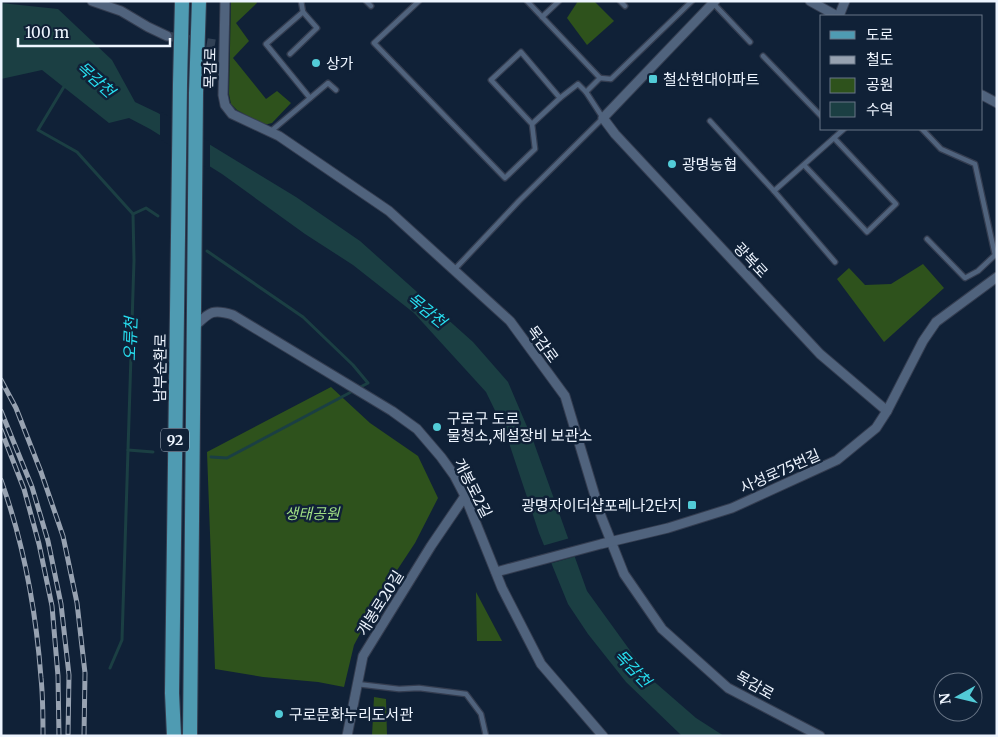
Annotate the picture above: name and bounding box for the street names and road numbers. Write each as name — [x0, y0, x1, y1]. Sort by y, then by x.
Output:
street label: 목감로 — [200, 47, 220, 89]
street label: 광복로 — [730, 238, 772, 282]
street label: 목감로 — [523, 322, 563, 366]
street label: 남부순환로 — [150, 333, 170, 403]
road number: 92 — [161, 428, 189, 452]
street label: 사성로75번길 — [737, 445, 823, 497]
street label: 개봉로2길 — [450, 455, 496, 521]
street label: 개봉로20길 — [352, 567, 408, 639]
street label: 목감로 — [732, 667, 778, 703]

